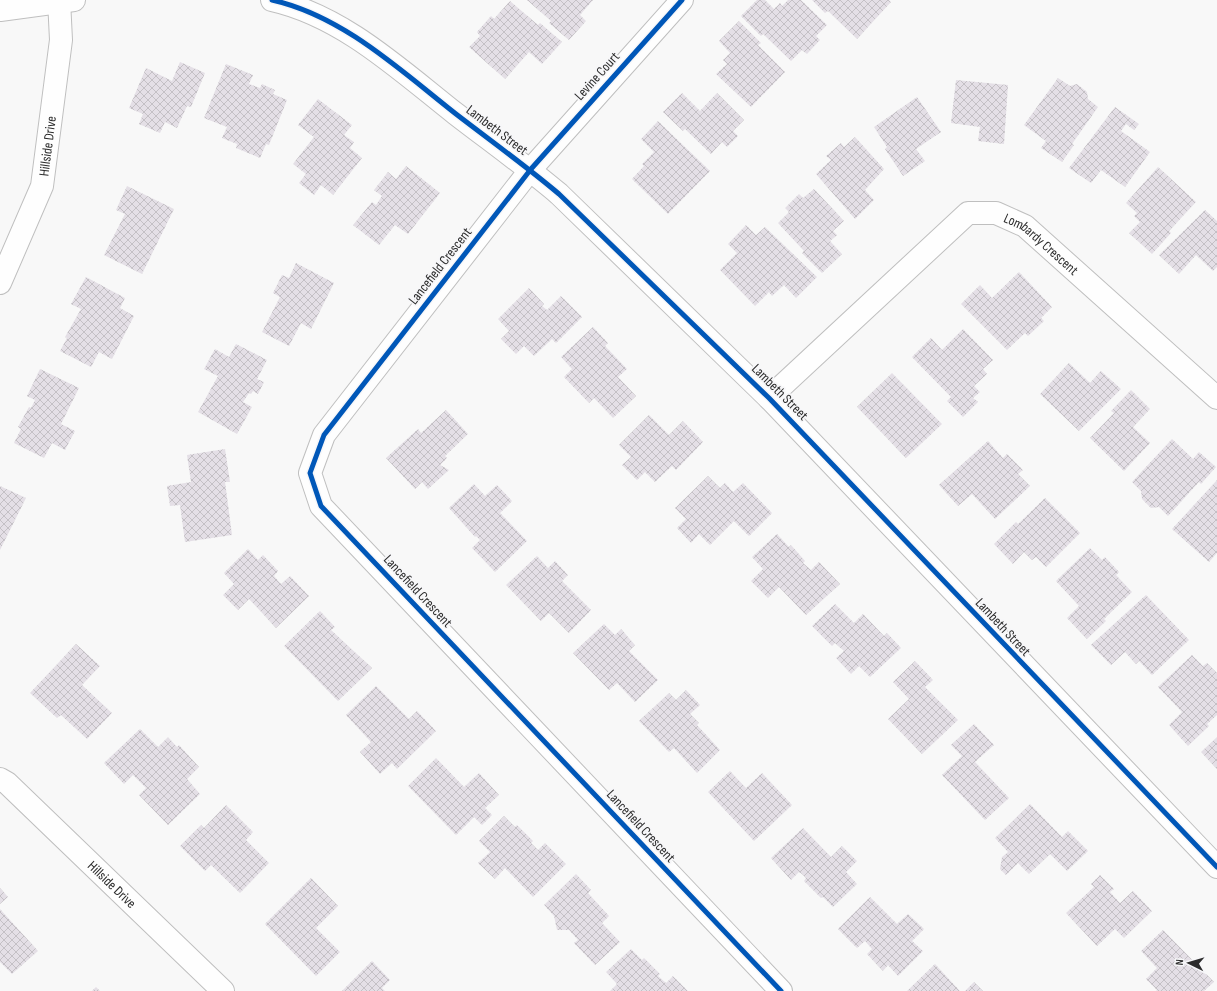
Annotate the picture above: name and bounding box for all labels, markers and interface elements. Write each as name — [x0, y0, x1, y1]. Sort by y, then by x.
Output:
street label: Levine Court — [571, 48, 623, 104]
street label: Lambeth Street — [463, 101, 531, 159]
street label: Hillside Drive — [35, 115, 60, 177]
street label: Lombardy Crescent — [1001, 209, 1082, 278]
street label: Lancefield Crescent — [405, 224, 475, 308]
street label: Lambeth Street — [748, 360, 812, 424]
street label: Lancefield Crescent — [380, 551, 456, 631]
street label: Lambeth Street — [972, 595, 1034, 659]
street label: Lancefield Crescent — [603, 786, 679, 866]
street label: Hillside Drive — [84, 857, 140, 911]
north arrow — [1169, 943, 1209, 983]
text: N — [1173, 959, 1186, 966]

